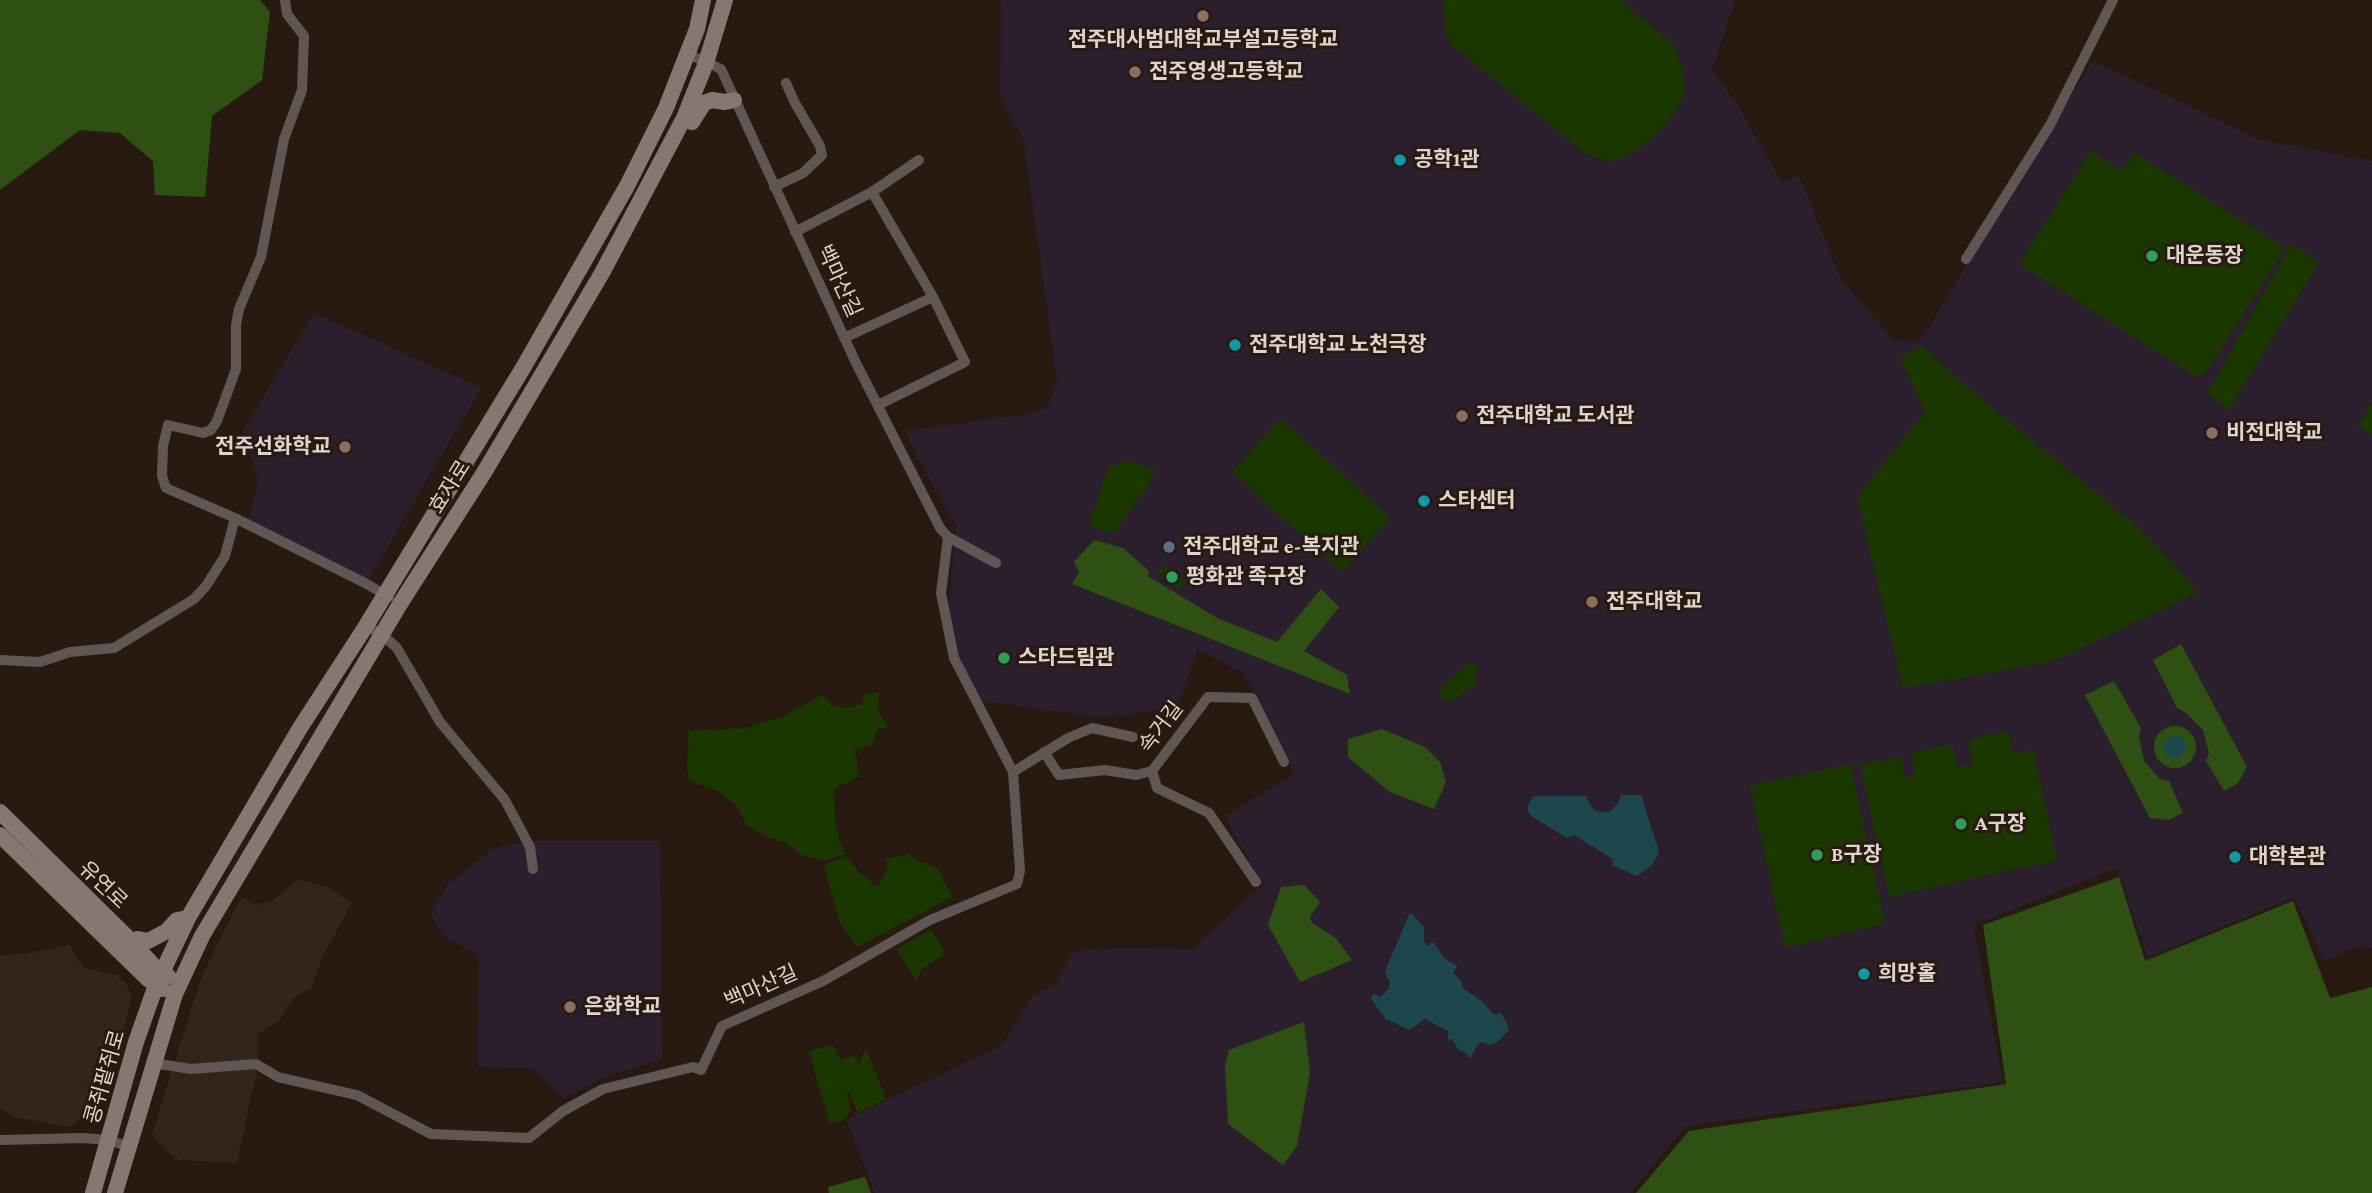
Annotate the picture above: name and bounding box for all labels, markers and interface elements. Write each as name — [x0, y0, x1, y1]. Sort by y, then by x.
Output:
marker: 전주대사범대학교부설고등학교 — [1195, 8, 1211, 24]
place label: 전주대사범대학교부설고등학교 — [1068, 27, 1338, 53]
place label: 전주영생고등학교 — [1149, 59, 1304, 85]
marker: 전주영생고등학교 — [1127, 64, 1143, 80]
place label: 공학1관 — [1414, 147, 1480, 173]
marker: 공학1관 — [1392, 152, 1408, 168]
street label: 백마산길 — [811, 241, 867, 321]
place label: 대운동장 — [2166, 243, 2243, 269]
marker: 대운동장 — [2144, 248, 2160, 264]
place label: 전주대학교 노천극장 — [1249, 332, 1427, 358]
marker: 전주대학교 노천극장 — [1227, 337, 1243, 353]
place label: 전주대학교 도서관 — [1476, 403, 1635, 429]
marker: 전주대학교 도서관 — [1454, 408, 1470, 424]
place label: 비전대학교 — [2226, 420, 2323, 446]
marker: 비전대학교 — [2204, 425, 2220, 441]
place label: 전주선화학교 — [215, 434, 331, 460]
marker: 전주선화학교 — [337, 439, 353, 455]
street label: 효자로 — [424, 456, 476, 518]
place label: 스타센터 — [1438, 488, 1515, 514]
marker: 스타센터 — [1416, 493, 1432, 509]
place label: 전주대학교 e-복지관 — [1183, 534, 1360, 560]
marker: 전주대학교 e-복지관 — [1161, 539, 1177, 555]
place label: 평화관 족구장 — [1186, 564, 1306, 590]
marker: 평화관 족구장 — [1164, 569, 1180, 585]
place label: 전주대학교 — [1606, 589, 1703, 615]
marker: 전주대학교 — [1584, 594, 1600, 610]
place label: 스타드림관 — [1018, 645, 1115, 671]
marker: 스타드림관 — [996, 650, 1012, 666]
street label: 속거길 — [1133, 696, 1189, 758]
place label: A구장 — [1975, 811, 2026, 837]
marker: A구장 — [1953, 816, 1969, 832]
place label: B구장 — [1831, 842, 1882, 868]
place label: 대학본관 — [2249, 844, 2326, 870]
marker: B구장 — [1809, 847, 1825, 863]
marker: 대학본관 — [2227, 849, 2243, 865]
street label: 유연로 — [73, 856, 133, 914]
street label: 백마산길 — [721, 960, 801, 1014]
place label: 희망홀 — [1878, 961, 1936, 987]
marker: 희망홀 — [1856, 966, 1872, 982]
place label: 은화학교 — [584, 994, 661, 1020]
marker: 은화학교 — [562, 999, 578, 1015]
street label: 콩쥐팥쥐로 — [80, 1027, 130, 1127]

